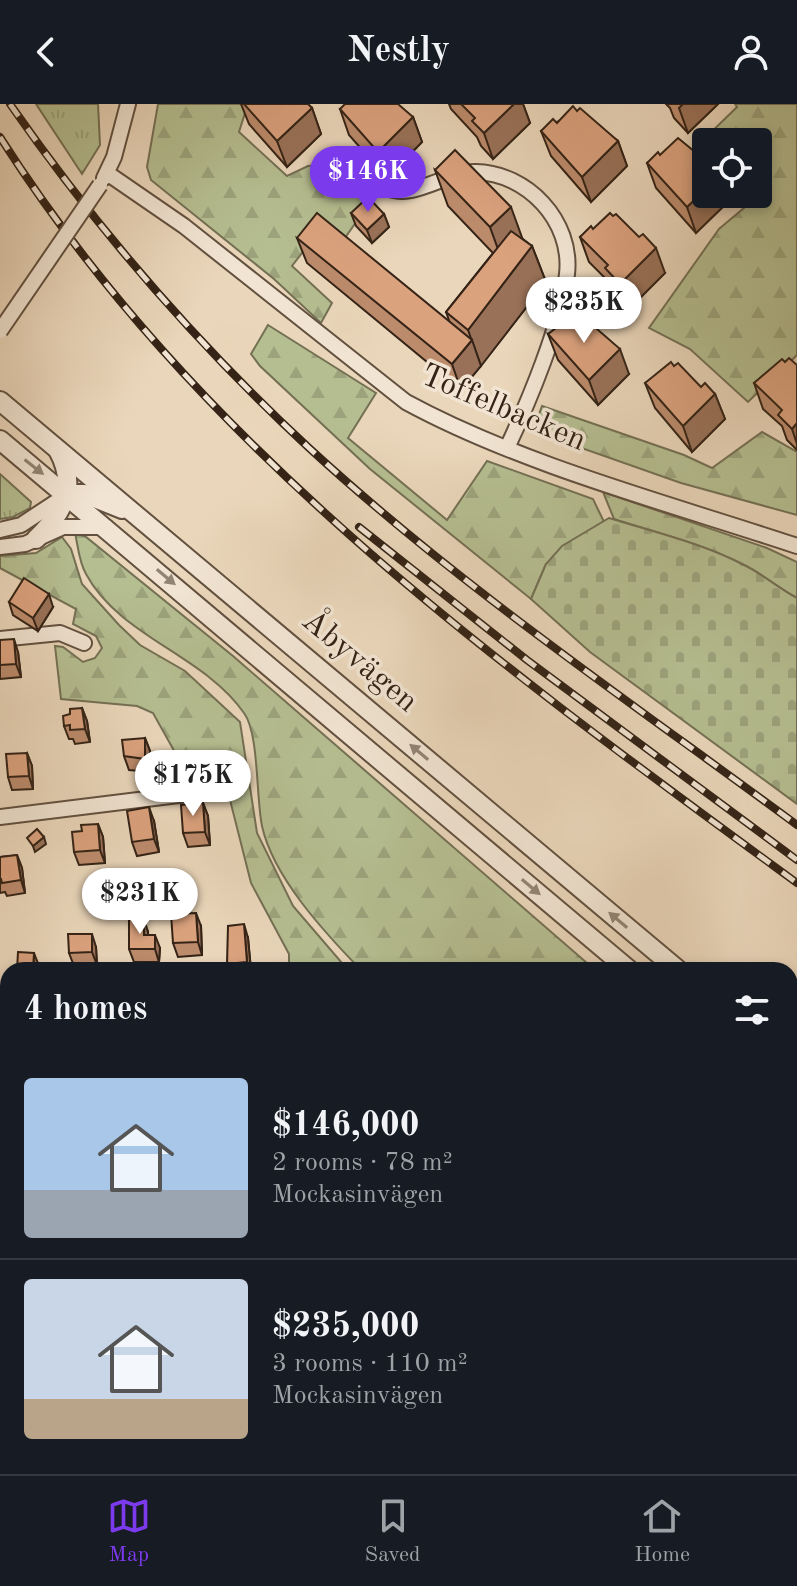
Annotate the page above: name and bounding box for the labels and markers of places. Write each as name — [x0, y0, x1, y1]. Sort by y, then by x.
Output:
pin: $146K — [312, 146, 424, 214]
pin: $235K — [528, 277, 640, 345]
pin: $175K — [137, 750, 249, 818]
pin: $231K — [84, 868, 196, 936]

